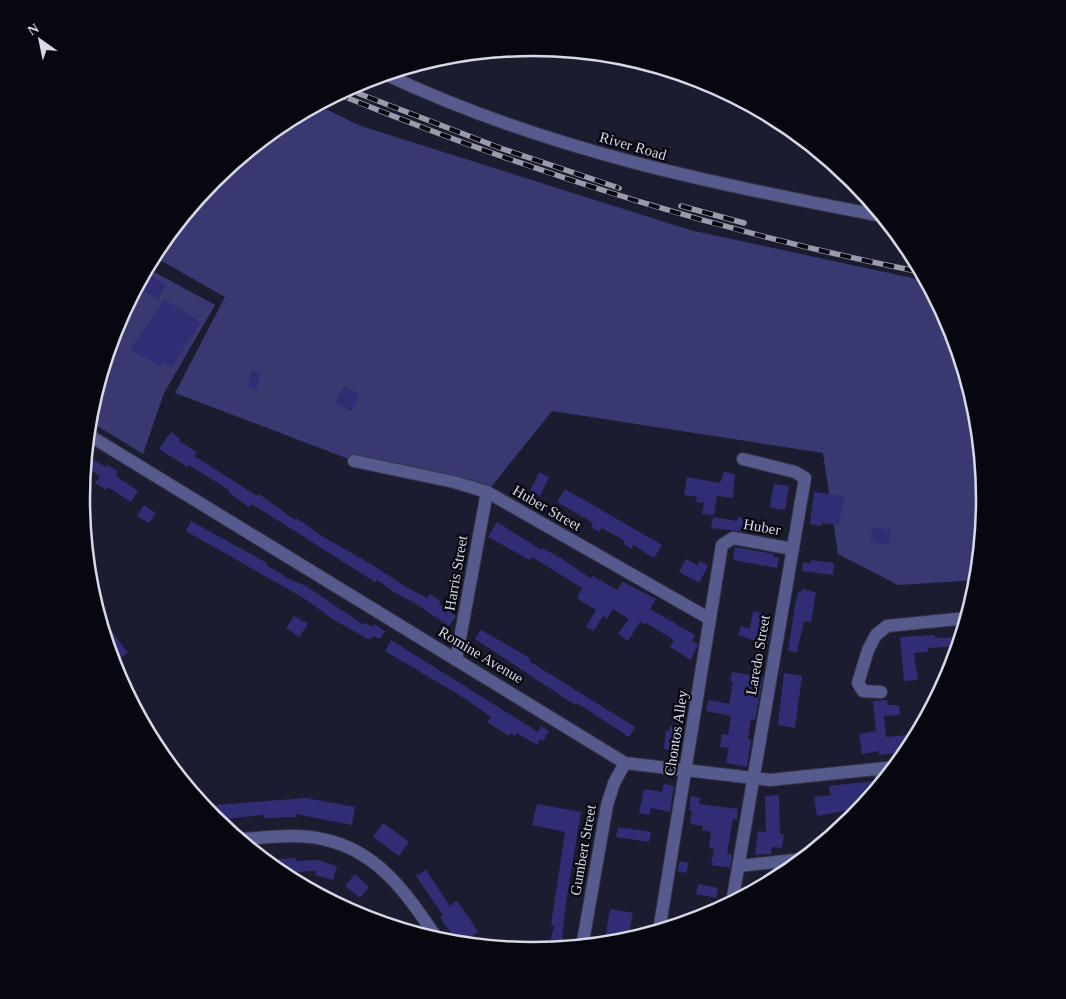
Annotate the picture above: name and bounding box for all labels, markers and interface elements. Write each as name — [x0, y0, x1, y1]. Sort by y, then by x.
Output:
north arrow — [15, 15, 65, 65]
text: N — [25, 20, 42, 39]
street label: River Road — [598, 129, 669, 163]
street label: Huber Street — [510, 482, 585, 534]
street label: Huber — [742, 516, 782, 538]
street label: Harris Street — [442, 533, 471, 612]
street label: Laredo Street — [743, 613, 773, 696]
street label: Romine Avenue — [436, 623, 527, 687]
street label: Chontos Alley — [661, 689, 691, 777]
street label: Gumbert Street — [567, 802, 599, 897]

